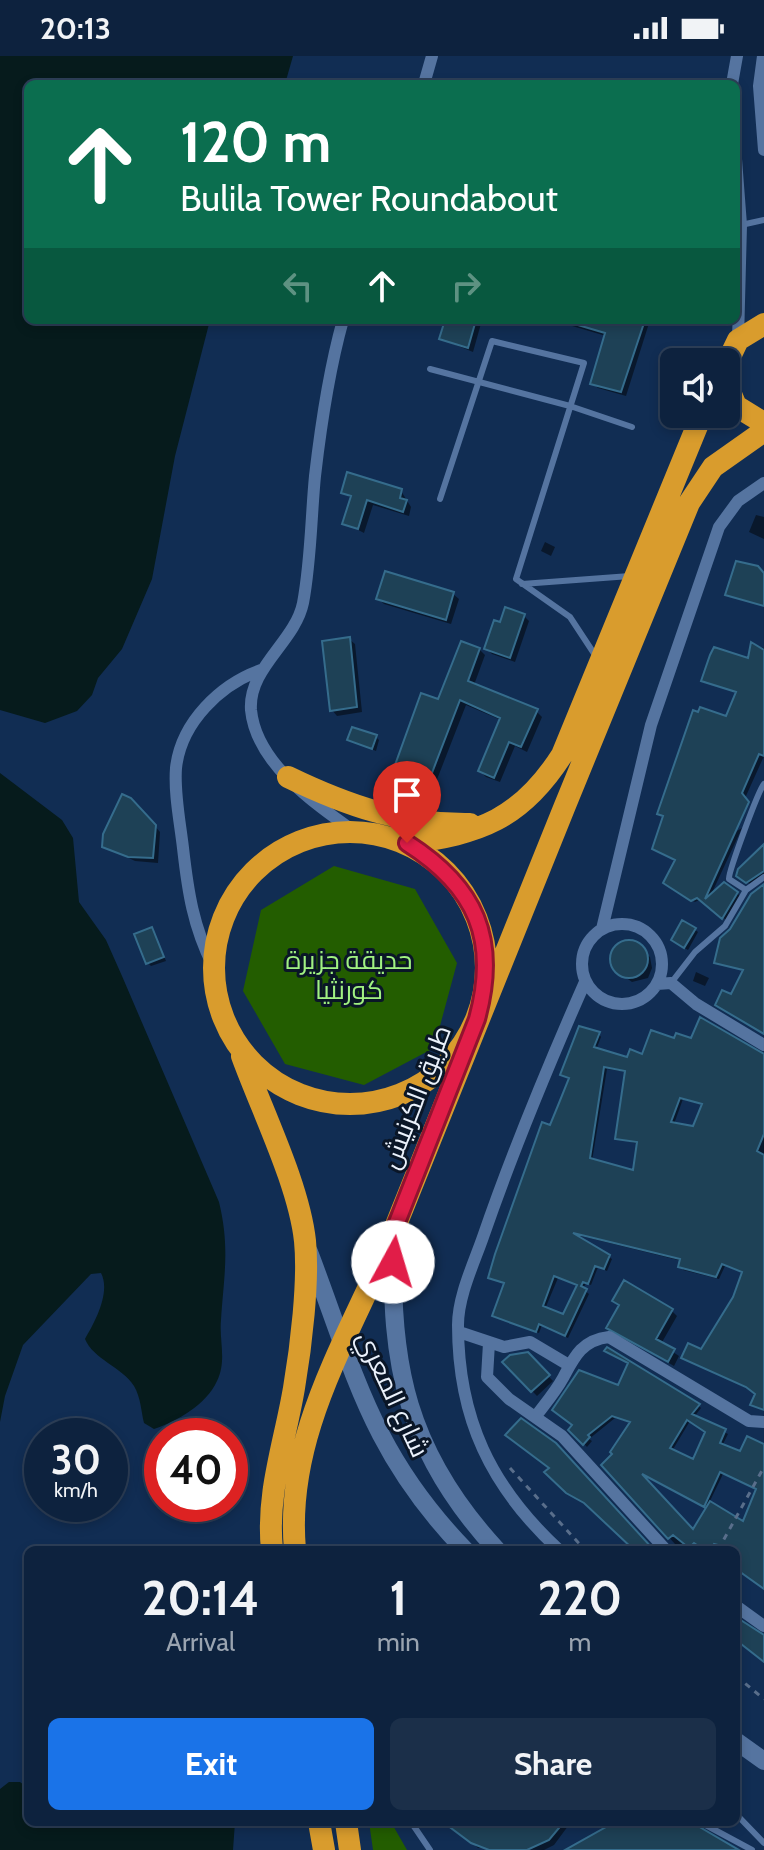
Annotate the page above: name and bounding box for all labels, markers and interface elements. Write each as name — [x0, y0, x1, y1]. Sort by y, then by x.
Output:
text: 20:13 — [40, 10, 111, 47]
text: 120 m — [180, 108, 331, 176]
icon: ahead — [48, 112, 152, 216]
text: Bulila Tower Roundabout — [180, 176, 558, 220]
icon: left — [276, 264, 320, 308]
icon: ahead — [360, 264, 404, 308]
icon: right — [444, 264, 488, 308]
map controls — [660, 348, 740, 428]
button: sound — [660, 348, 740, 428]
pin — [373, 761, 441, 843]
icon: arrive — [385, 773, 429, 817]
park label: حديقة جزيرة كورنثيا — [285, 944, 413, 1006]
street label: طريق الكرنيش — [374, 1021, 458, 1173]
position arrow — [351, 1220, 435, 1304]
street label: شارع المعري — [346, 1326, 436, 1464]
speed limit sign: 40 — [144, 1418, 248, 1522]
text: 30 — [51, 1435, 101, 1484]
text: km/h — [54, 1478, 98, 1502]
text: 20:14 — [142, 1569, 259, 1627]
text: 1 — [390, 1569, 407, 1627]
text: 220 — [538, 1569, 622, 1627]
text: Arrival — [166, 1626, 235, 1658]
text: min — [377, 1626, 420, 1658]
text: m — [569, 1626, 591, 1658]
button: Exit — [48, 1718, 374, 1810]
button: Share — [390, 1718, 716, 1810]

